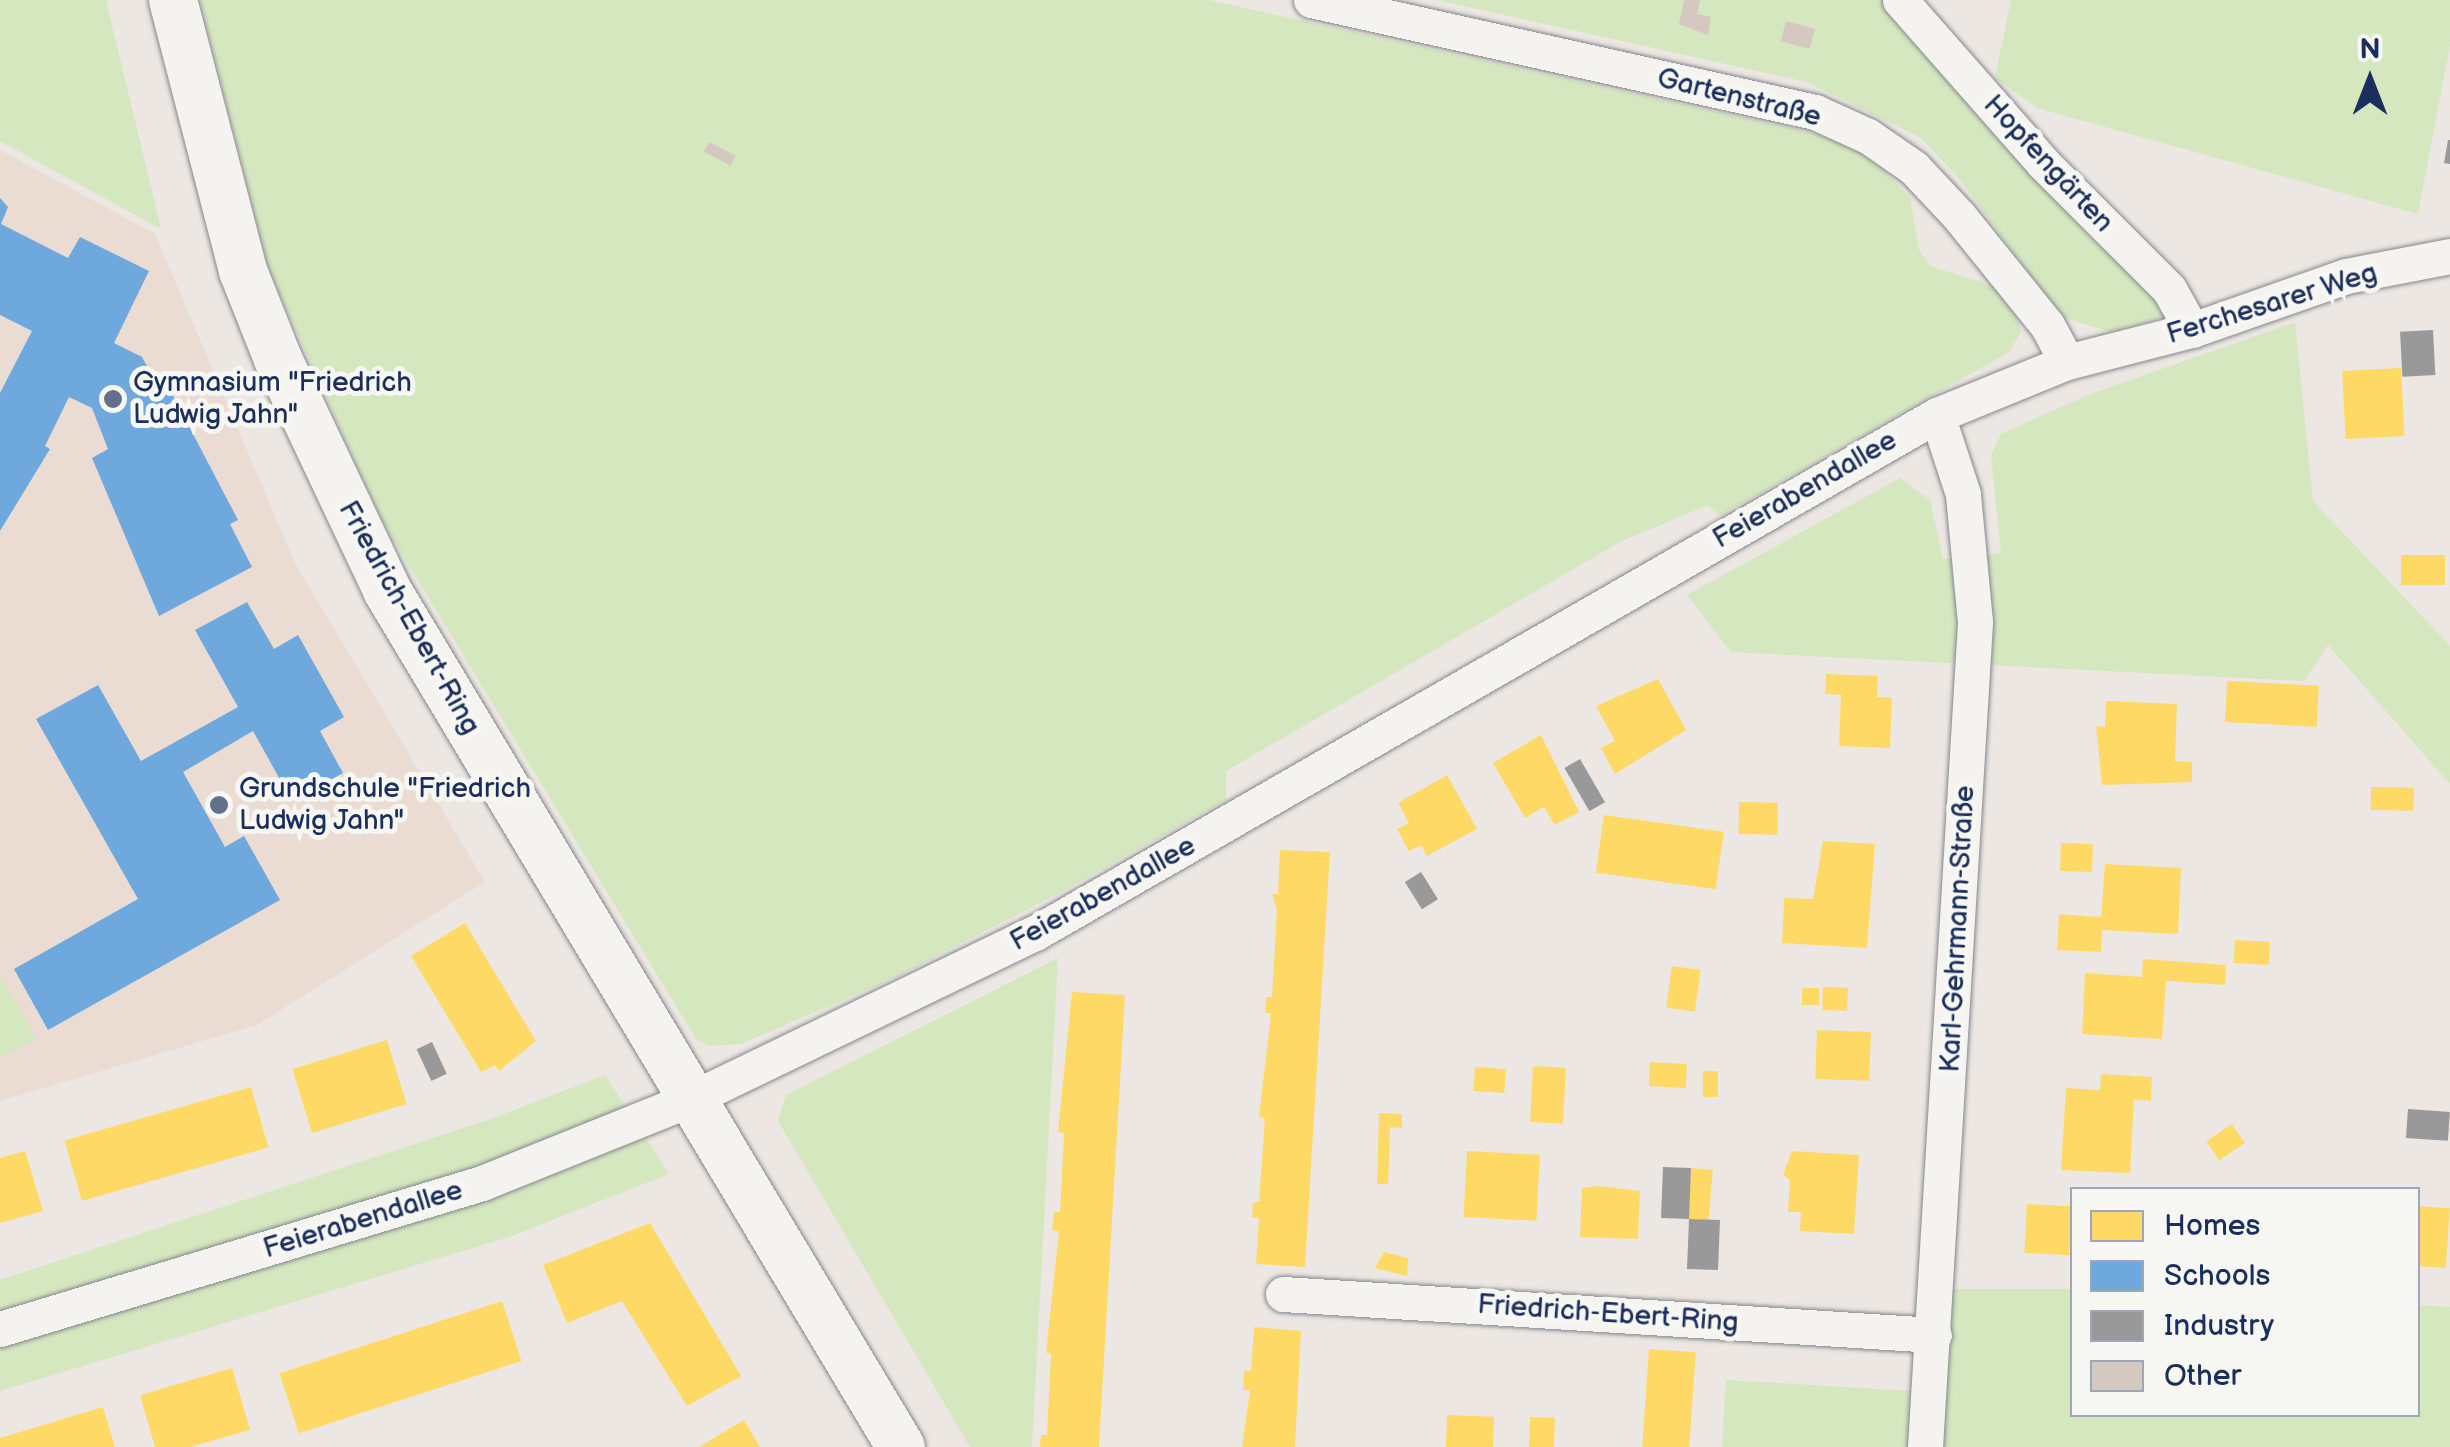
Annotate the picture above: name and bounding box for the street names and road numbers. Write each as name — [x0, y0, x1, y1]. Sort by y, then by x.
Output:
street label: Gartenstraße — [1654, 61, 1824, 135]
street label: Hopfengärten — [1976, 89, 2120, 239]
street label: Ferchesarer Weg — [2162, 256, 2382, 352]
street label: Feierabendallee — [1707, 424, 1903, 556]
street label: Friedrich-Ebert-Ring — [331, 495, 487, 741]
street label: Karl-Gehrmann-Straße — [1934, 785, 1982, 1073]
street label: Feierabendallee — [1005, 829, 1201, 959]
street label: Feierabendallee — [259, 1174, 467, 1266]
street label: Friedrich-Ebert-Ring — [1476, 1288, 1740, 1340]

